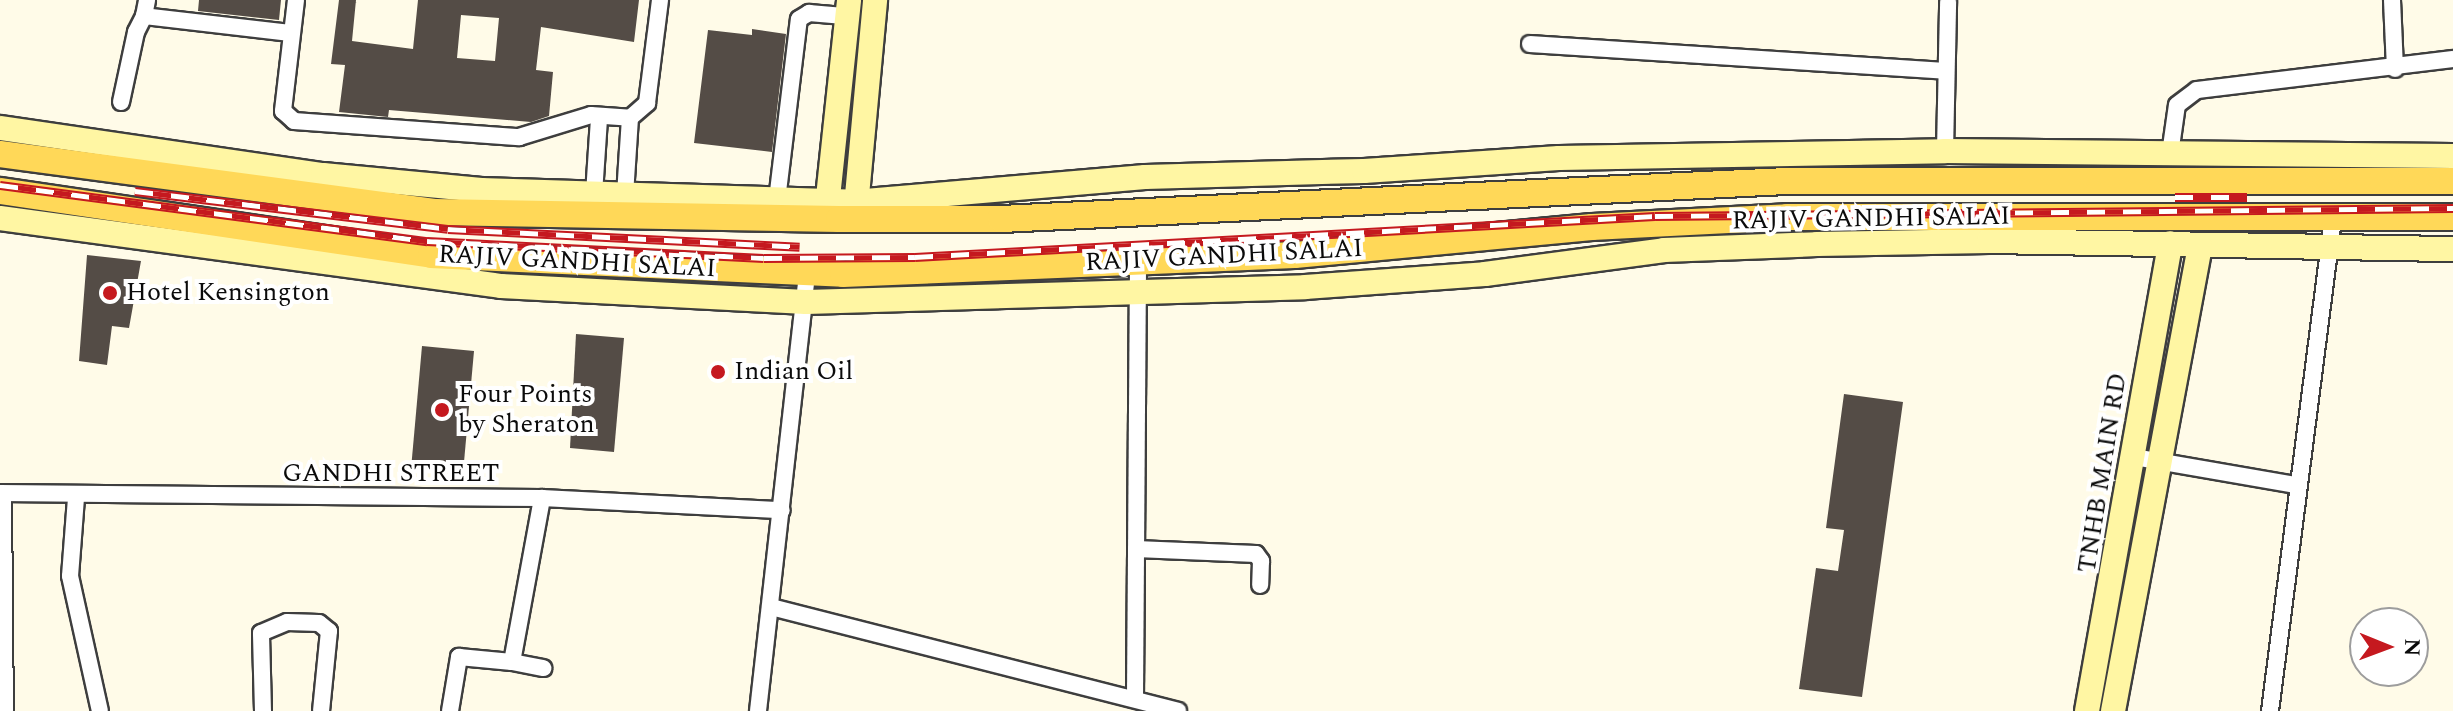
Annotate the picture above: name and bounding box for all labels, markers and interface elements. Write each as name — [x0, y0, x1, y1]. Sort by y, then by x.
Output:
street label: RAJIV GANDHI SALAI — [1732, 201, 2010, 237]
street label: RAJIV GANDHI SALAI — [1084, 233, 1364, 279]
street label: RAJIV GANDHI SALAI — [437, 239, 717, 285]
place label: Hotel Kensington — [126, 277, 330, 309]
marker: Hotel Kensington — [101, 284, 119, 302]
place label: Indian Oil — [734, 356, 853, 388]
marker: Indian Oil — [709, 363, 727, 381]
street label: TNHB MAIN RD — [2072, 371, 2134, 575]
place label: Four Points by Sheraton — [458, 379, 595, 440]
marker: Four Points by Sheraton — [433, 401, 451, 419]
street label: GANDHI STREET — [282, 458, 500, 490]
north arrow — [2349, 607, 2429, 687]
text: N — [2395, 638, 2428, 657]

